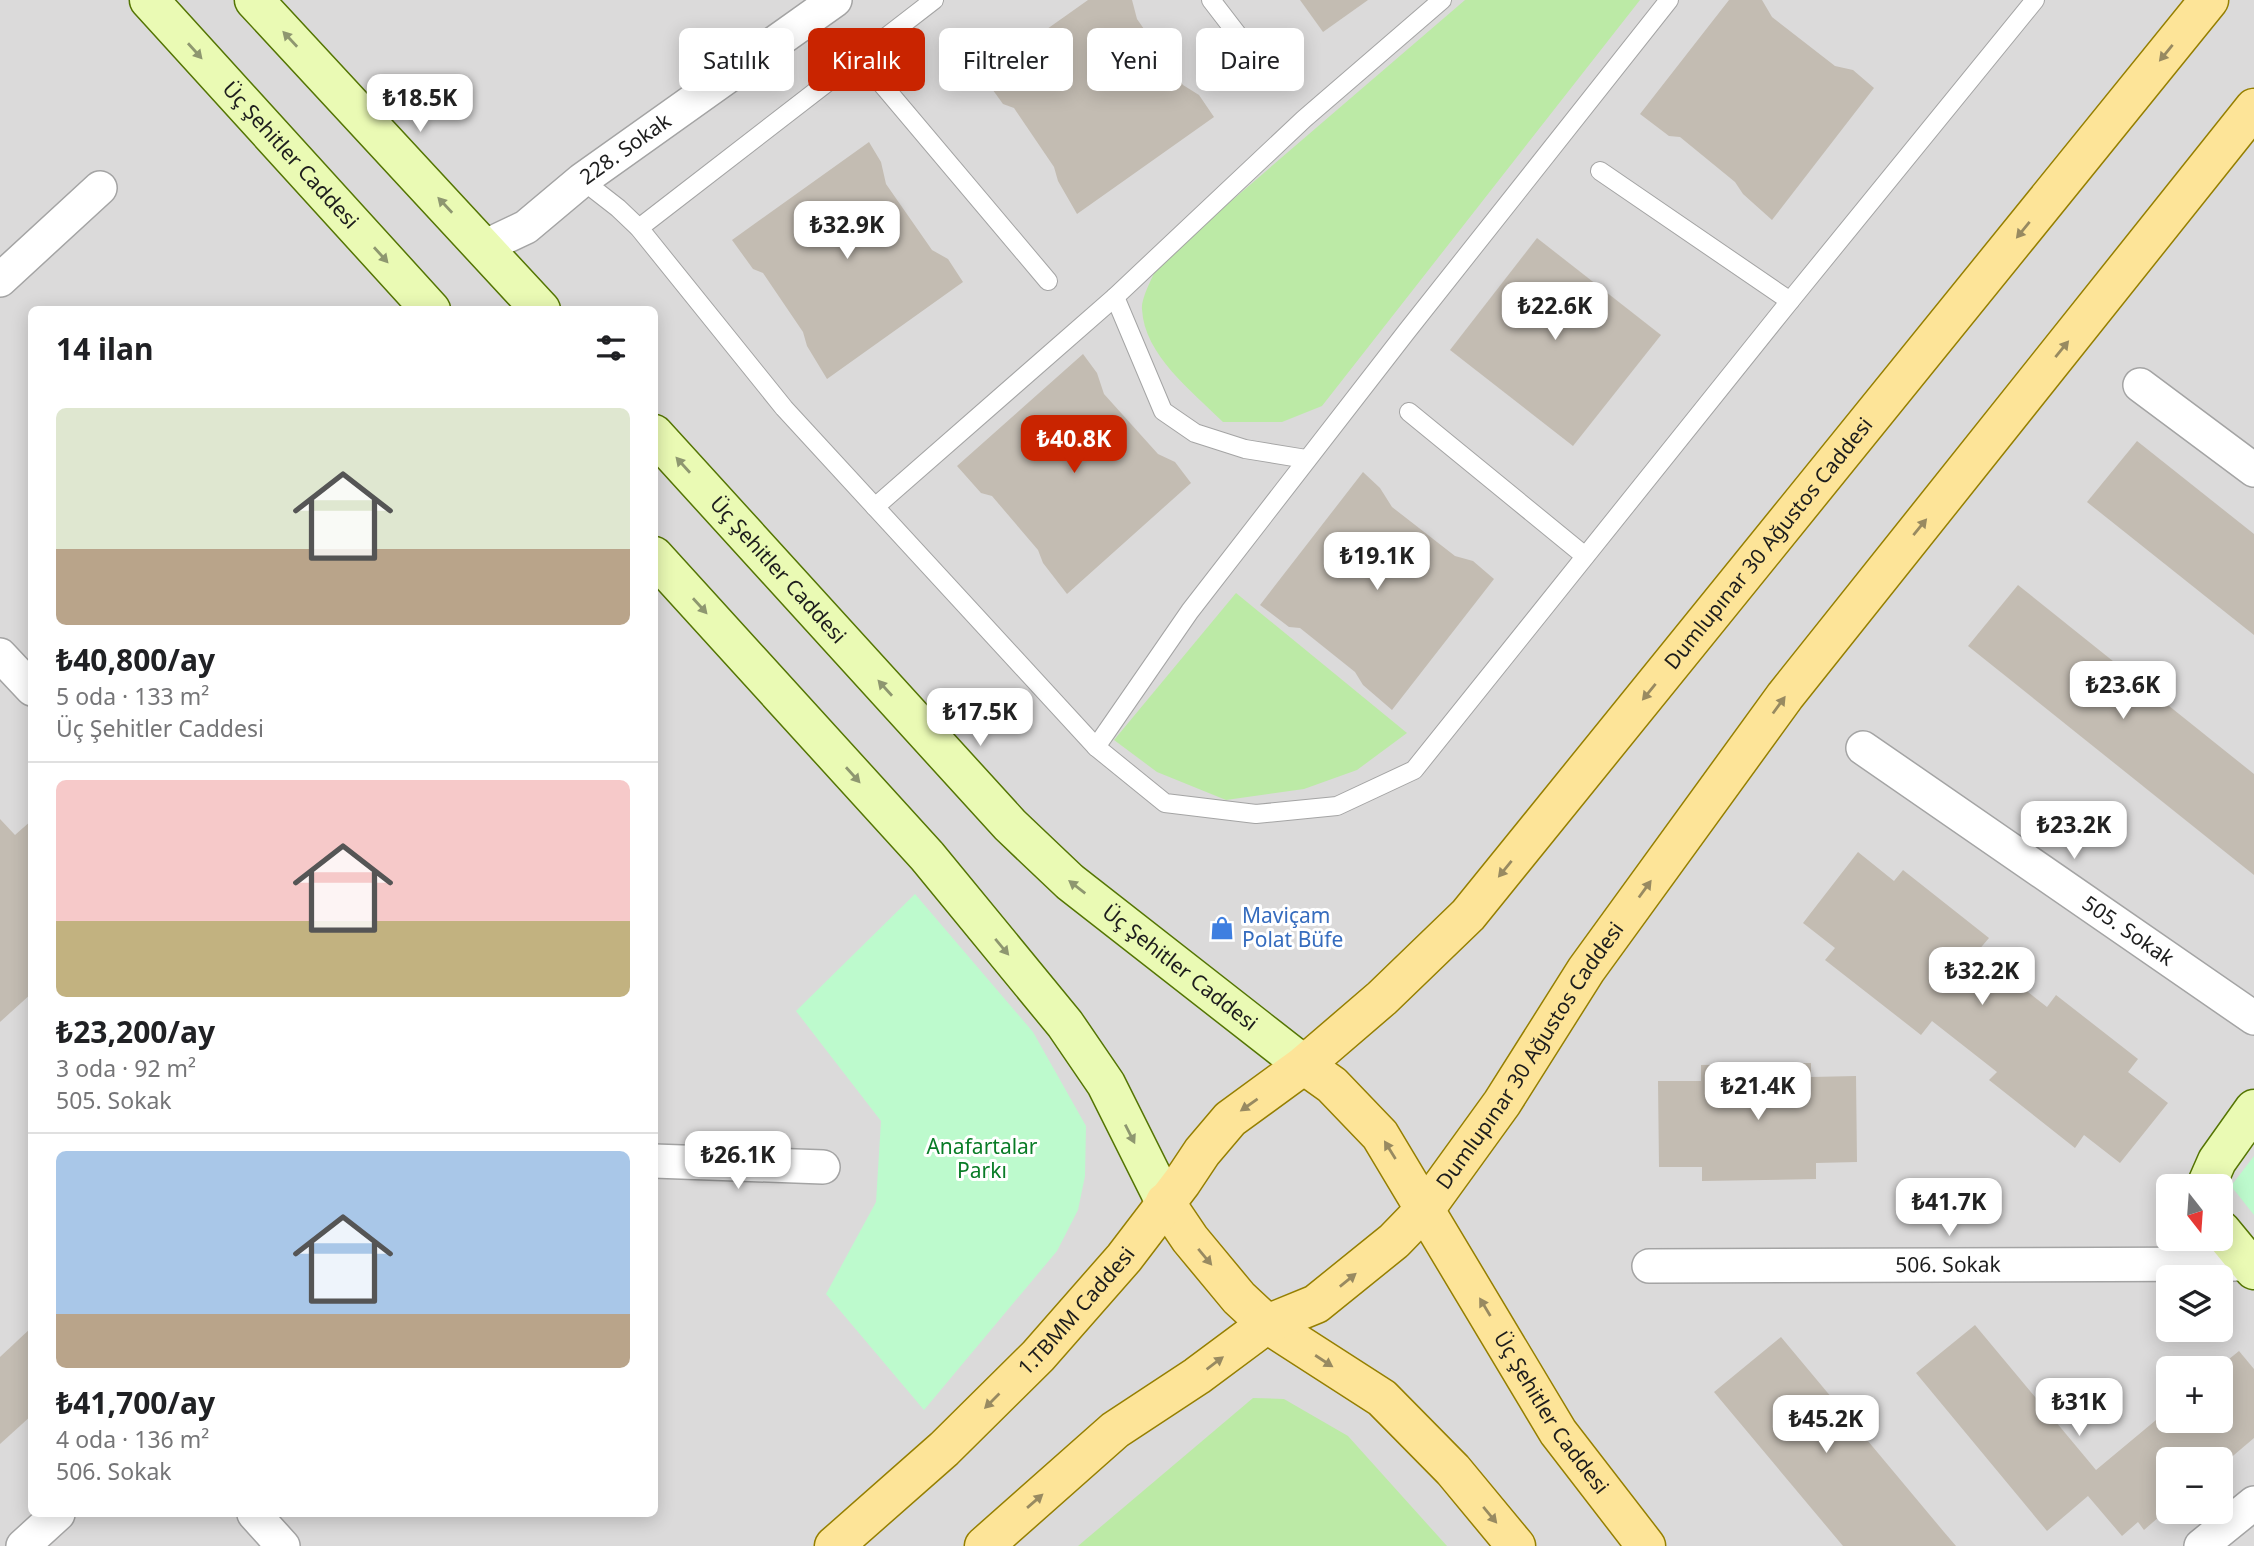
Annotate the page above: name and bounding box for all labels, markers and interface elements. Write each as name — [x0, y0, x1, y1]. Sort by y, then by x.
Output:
chip: Satılık — [679, 28, 794, 91]
chip: Kiralık — [808, 28, 925, 91]
chip: Filtreler — [939, 28, 1073, 91]
chip: Yeni — [1087, 28, 1182, 91]
chip: Daire — [1196, 28, 1304, 91]
one-way arrow — [283, 31, 299, 48]
one-way arrow — [187, 42, 202, 59]
one-way arrow — [2159, 44, 2174, 62]
pin: ₺18.5K — [363, 74, 477, 134]
street label: Üç Şehitler Caddesi — [217, 75, 365, 234]
text: ₺18.5K — [383, 81, 457, 113]
street label: 228. Sokak — [574, 106, 677, 190]
one-way arrow — [438, 197, 454, 214]
pin: ₺32.9K — [790, 202, 904, 261]
text: ₺32.9K — [810, 208, 884, 240]
one-way arrow — [2016, 220, 2031, 238]
one-way arrow — [373, 246, 389, 264]
pin: ₺22.6K — [1498, 282, 1612, 342]
text: ₺22.6K — [1518, 289, 1592, 321]
text: 14 ilan — [56, 328, 154, 369]
icon: filters — [592, 329, 630, 367]
one-way arrow — [2054, 341, 2069, 358]
street label: Dumlupınar 30 Ağustos Caddesi — [1657, 411, 1878, 675]
pin: ₺40.8K — [1017, 416, 1131, 475]
text: ₺40.8K — [1037, 422, 1111, 454]
icon: home — [280, 453, 406, 579]
one-way arrow — [675, 457, 691, 474]
street label: Üç Şehitler Caddesi — [704, 490, 853, 649]
one-way arrow — [1912, 518, 1927, 536]
pin: ₺19.1K — [1320, 532, 1434, 592]
text: ₺19.1K — [1340, 539, 1414, 571]
one-way arrow — [692, 597, 708, 614]
text: ₺40,800/ay — [56, 639, 215, 680]
pin: ₺23.6K — [2066, 662, 2180, 721]
text: ₺23.6K — [2086, 668, 2160, 700]
one-way arrow — [877, 679, 893, 697]
text: 5 oda · 133 m² — [56, 680, 209, 712]
one-way arrow — [1641, 682, 1656, 700]
pin: ₺17.5K — [923, 688, 1037, 748]
text: ₺17.5K — [943, 695, 1017, 727]
one-way arrow — [1771, 696, 1785, 714]
text: Üç Şehitler Caddesi — [56, 712, 264, 744]
one-way arrow — [845, 766, 861, 784]
pin: ₺23.2K — [2017, 802, 2131, 861]
text: ₺23.2K — [2037, 808, 2111, 840]
icon: home — [280, 825, 406, 951]
one-way arrow — [1498, 859, 1513, 877]
one-way arrow — [1068, 880, 1086, 895]
one-way arrow — [1637, 880, 1651, 898]
street label: 505. Sokak — [2077, 889, 2181, 972]
street label: Üç Şehitler Caddesi — [1097, 898, 1264, 1037]
place label: Maviçam Polat Büfe — [1242, 901, 1343, 953]
shop icon: Maviçam Polat Büfe — [1208, 914, 1236, 942]
street label: Dumlupınar 30 Ağustos Caddesi — [1429, 916, 1629, 1194]
one-way arrow — [994, 938, 1009, 955]
pin: ₺32.2K — [1925, 948, 2039, 1007]
text: ₺32.2K — [1945, 954, 2019, 986]
text: ₺23,200/ay — [56, 1011, 215, 1052]
text: 3 oda · 92 m² — [56, 1052, 196, 1084]
pin: ₺21.4K — [1701, 1062, 1815, 1122]
text: ₺21.4K — [1721, 1069, 1795, 1101]
text: 505. Sokak — [56, 1084, 172, 1116]
one-way arrow — [1240, 1098, 1258, 1112]
one-way arrow — [1125, 1124, 1136, 1144]
pin: ₺26.1K — [681, 1132, 795, 1191]
park label: Anafartalar Parkı — [926, 1132, 1038, 1184]
text: ₺26.1K — [701, 1138, 775, 1170]
one-way arrow — [1383, 1140, 1396, 1159]
north arrow — [2156, 1174, 2233, 1251]
map controls — [2156, 1174, 2233, 1524]
pin: ₺41.7K — [1892, 1178, 2006, 1238]
text: ₺41.7K — [1912, 1185, 1986, 1217]
icon: home — [280, 1196, 406, 1322]
street label: 1.TBMM Caddesi — [1011, 1241, 1141, 1381]
one-way arrow — [1197, 1249, 1212, 1266]
street label: 506. Sokak — [1895, 1250, 2002, 1278]
button: layers — [2156, 1265, 2233, 1342]
one-way arrow — [1338, 1272, 1356, 1287]
one-way arrow — [1479, 1297, 1491, 1317]
street label: Üç Şehitler Caddesi — [1488, 1326, 1616, 1499]
one-way arrow — [1315, 1354, 1334, 1367]
one-way arrow — [1206, 1356, 1224, 1370]
button: + — [2156, 1356, 2233, 1433]
pin: ₺31K — [2038, 1378, 2120, 1438]
text: ₺41,700/ay — [56, 1382, 215, 1423]
text: ₺31K — [2052, 1385, 2106, 1417]
one-way arrow — [984, 1393, 1000, 1409]
pin: ₺45.2K — [1769, 1396, 1883, 1455]
text: ₺45.2K — [1789, 1402, 1863, 1434]
text: 4 oda · 136 m² — [56, 1423, 209, 1455]
button: − — [2156, 1447, 2233, 1524]
text: 506. Sokak — [56, 1455, 172, 1487]
one-way arrow — [1026, 1493, 1044, 1509]
one-way arrow — [1482, 1506, 1497, 1523]

